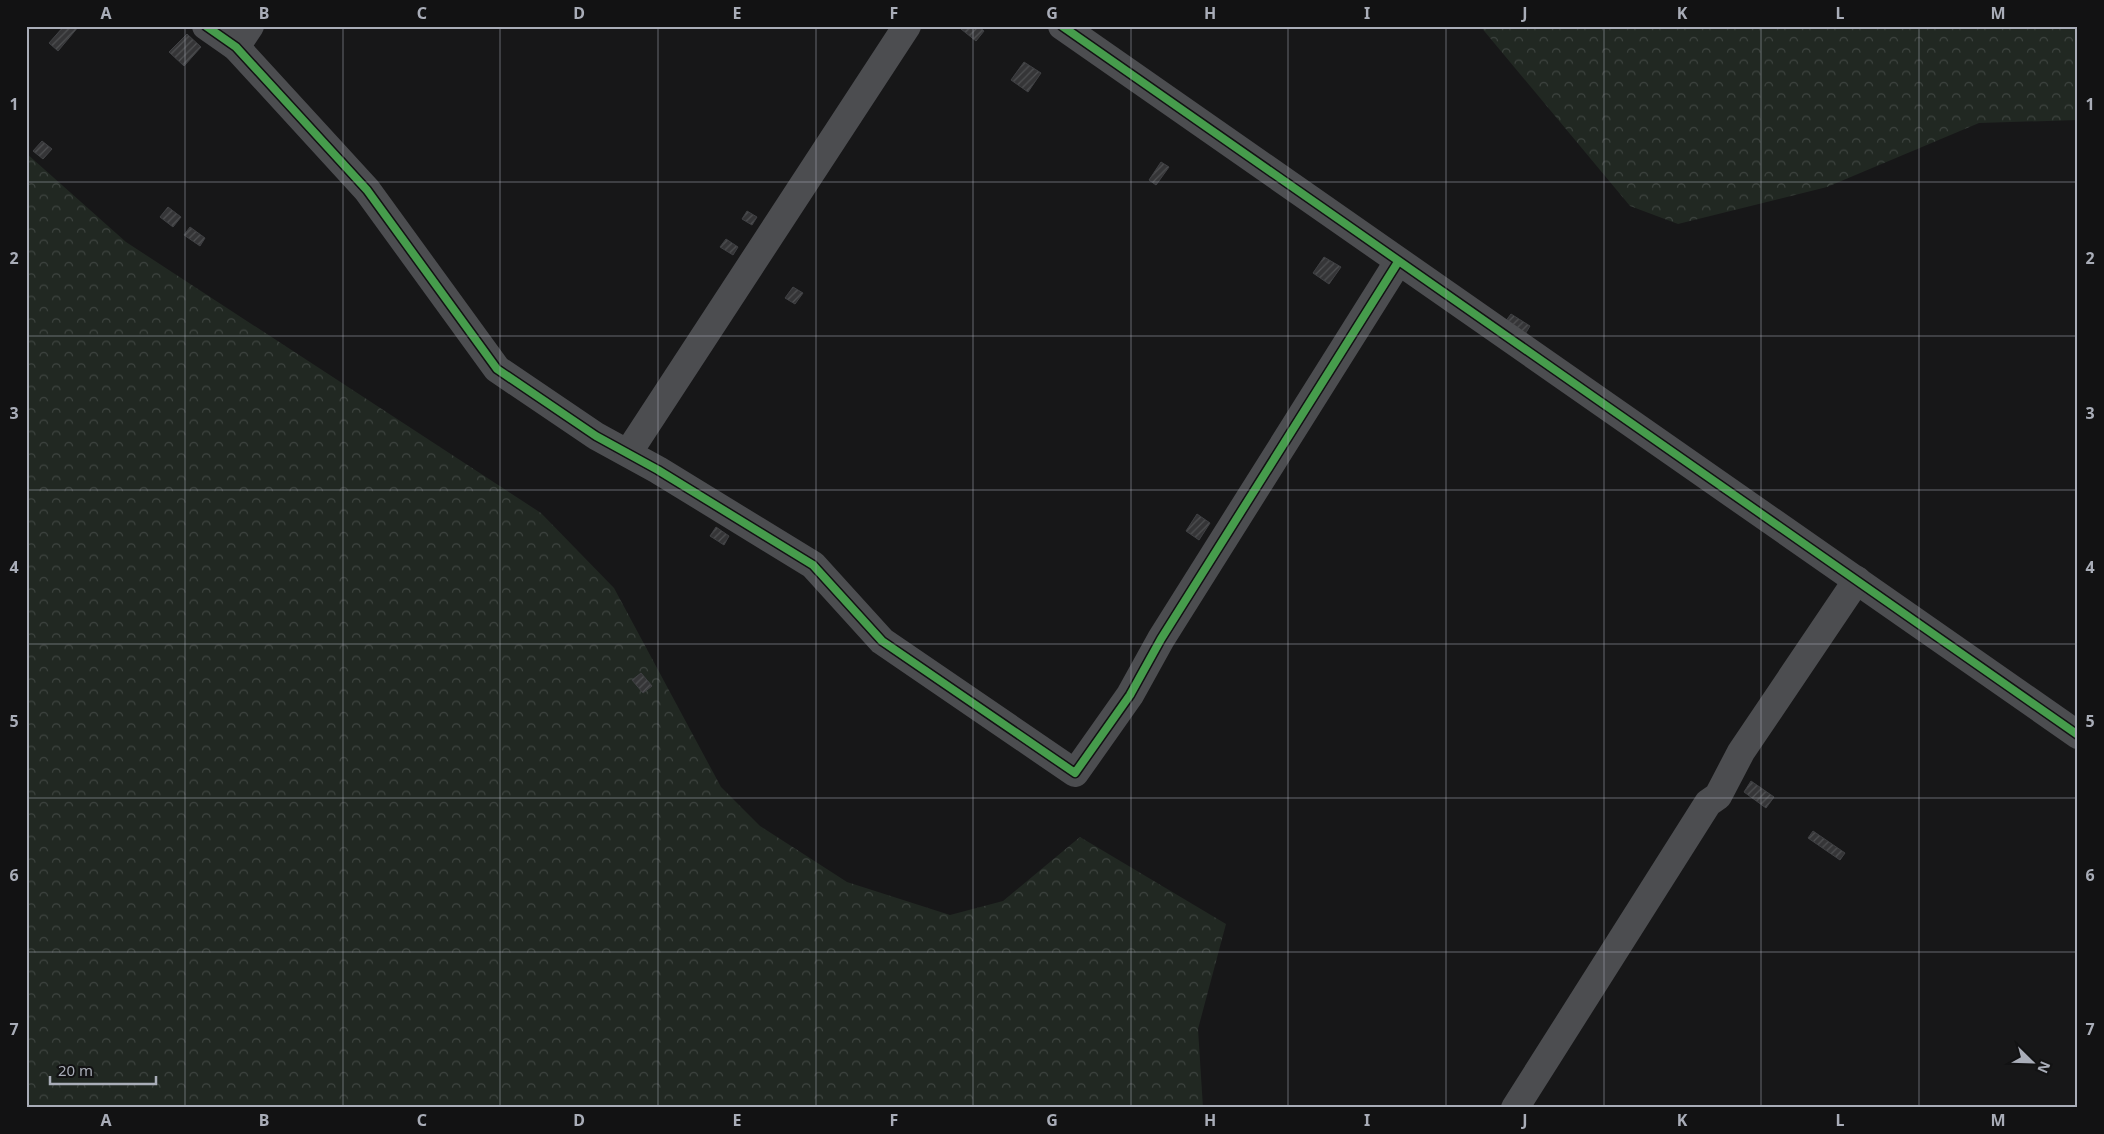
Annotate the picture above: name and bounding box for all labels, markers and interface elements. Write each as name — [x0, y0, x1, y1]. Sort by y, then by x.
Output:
text: A — [100, 2, 112, 24]
text: B — [259, 2, 269, 24]
text: C — [417, 2, 427, 24]
text: D — [573, 2, 585, 24]
text: E — [733, 2, 742, 24]
text: F — [890, 2, 898, 24]
text: G — [1046, 2, 1058, 24]
text: H — [1204, 2, 1216, 24]
text: I — [1364, 2, 1370, 24]
text: J — [1520, 2, 1528, 24]
text: K — [1677, 2, 1688, 24]
text: L — [1836, 2, 1845, 24]
text: M — [1990, 2, 2006, 24]
text: 1 — [9, 93, 19, 115]
text: 1 — [2085, 93, 2095, 115]
text: 2 — [9, 247, 19, 269]
text: 2 — [2085, 247, 2095, 269]
text: 3 — [9, 402, 19, 424]
text: 3 — [2085, 402, 2095, 424]
text: 4 — [9, 556, 19, 578]
text: 4 — [2085, 556, 2095, 578]
text: 5 — [9, 710, 19, 732]
text: 5 — [2085, 710, 2095, 732]
text: 6 — [9, 864, 19, 886]
text: 6 — [2085, 864, 2095, 886]
text: 7 — [9, 1018, 19, 1040]
text: 7 — [2085, 1018, 2095, 1040]
north arrow — [2006, 1036, 2056, 1086]
scale bar — [50, 1054, 156, 1086]
text: N — [2033, 1058, 2055, 1076]
text: 20 m — [58, 1060, 93, 1080]
text: A — [100, 1109, 112, 1131]
text: B — [259, 1109, 269, 1131]
text: C — [417, 1109, 427, 1131]
text: D — [573, 1109, 585, 1131]
text: E — [733, 1109, 742, 1131]
text: F — [890, 1109, 898, 1131]
text: G — [1046, 1109, 1058, 1131]
text: H — [1204, 1109, 1216, 1131]
text: I — [1364, 1109, 1370, 1131]
text: J — [1520, 1109, 1528, 1131]
text: K — [1677, 1109, 1688, 1131]
text: L — [1836, 1109, 1845, 1131]
text: M — [1990, 1109, 2006, 1131]

